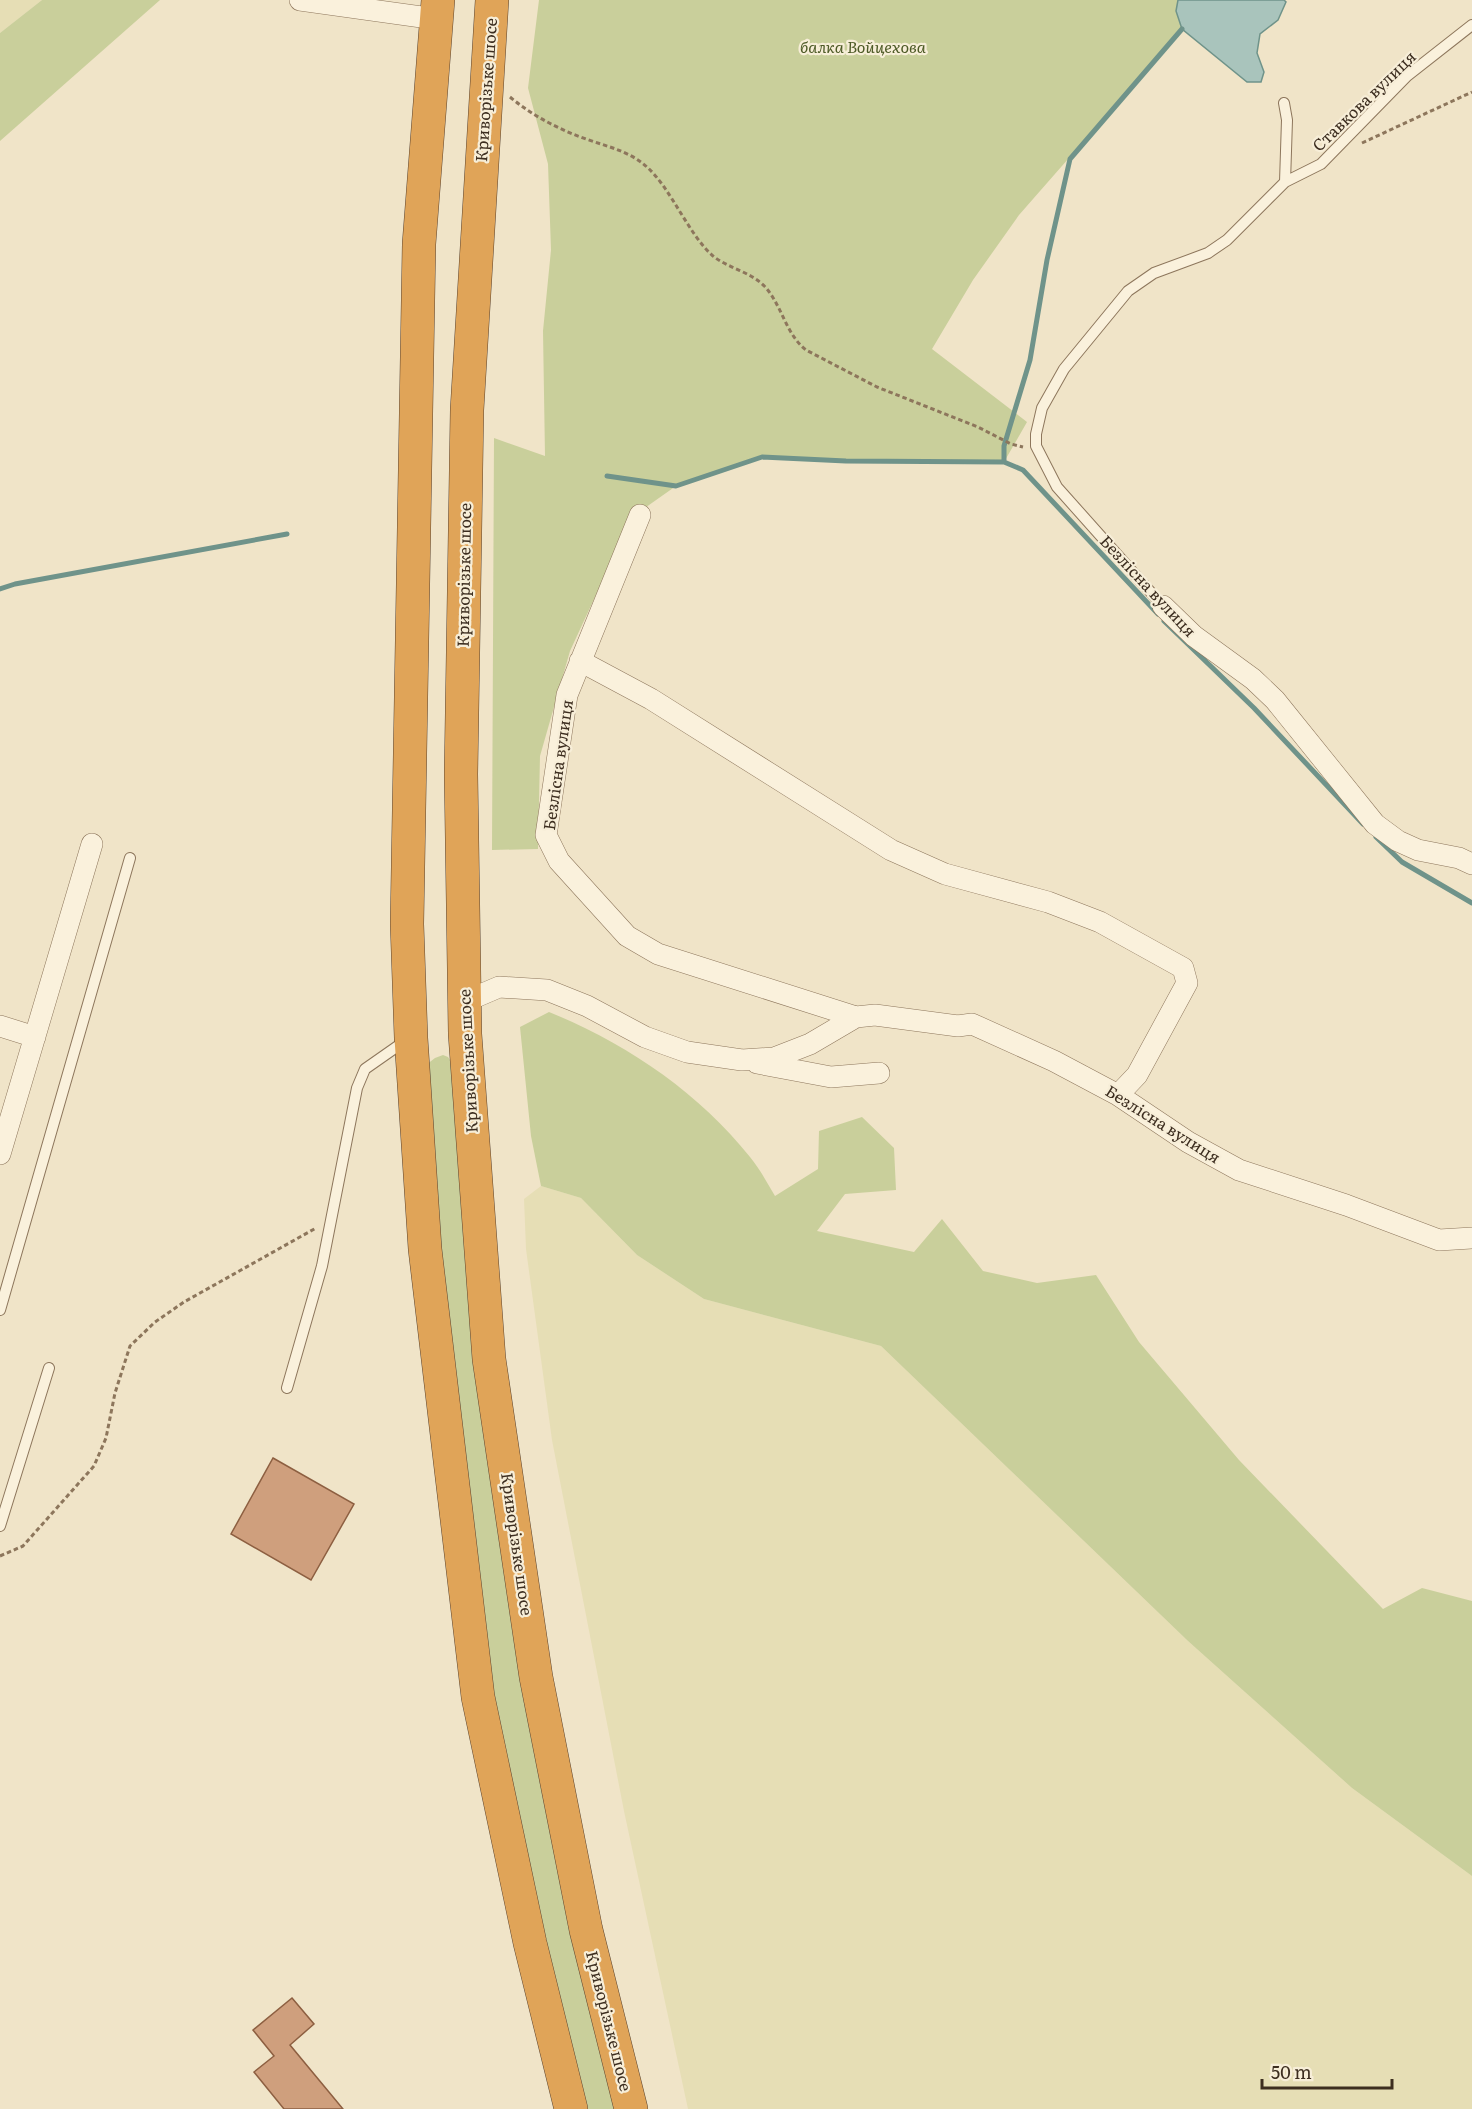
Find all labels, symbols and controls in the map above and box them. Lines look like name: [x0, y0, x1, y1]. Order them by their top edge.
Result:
street label: Криворізьке шосе: [468, 17, 502, 163]
park label: балка Войцехова: [800, 34, 927, 58]
street label: Ставкова вулиця: [1306, 44, 1421, 156]
street label: Криворізьке шосе: [450, 503, 476, 647]
street label: Безлісна вулиця: [1095, 529, 1202, 642]
street label: Безлісна вулиця: [536, 698, 578, 832]
street label: Криворізьке шосе: [451, 988, 483, 1134]
street label: Безлісна вулиця: [1101, 1078, 1226, 1168]
street label: Криворізьке шосе: [496, 1471, 540, 1617]
street label: Криворізьке шосе: [581, 1948, 639, 2094]
scale bar: [1262, 2052, 1392, 2090]
text: 50 m: [1271, 2058, 1312, 2085]

